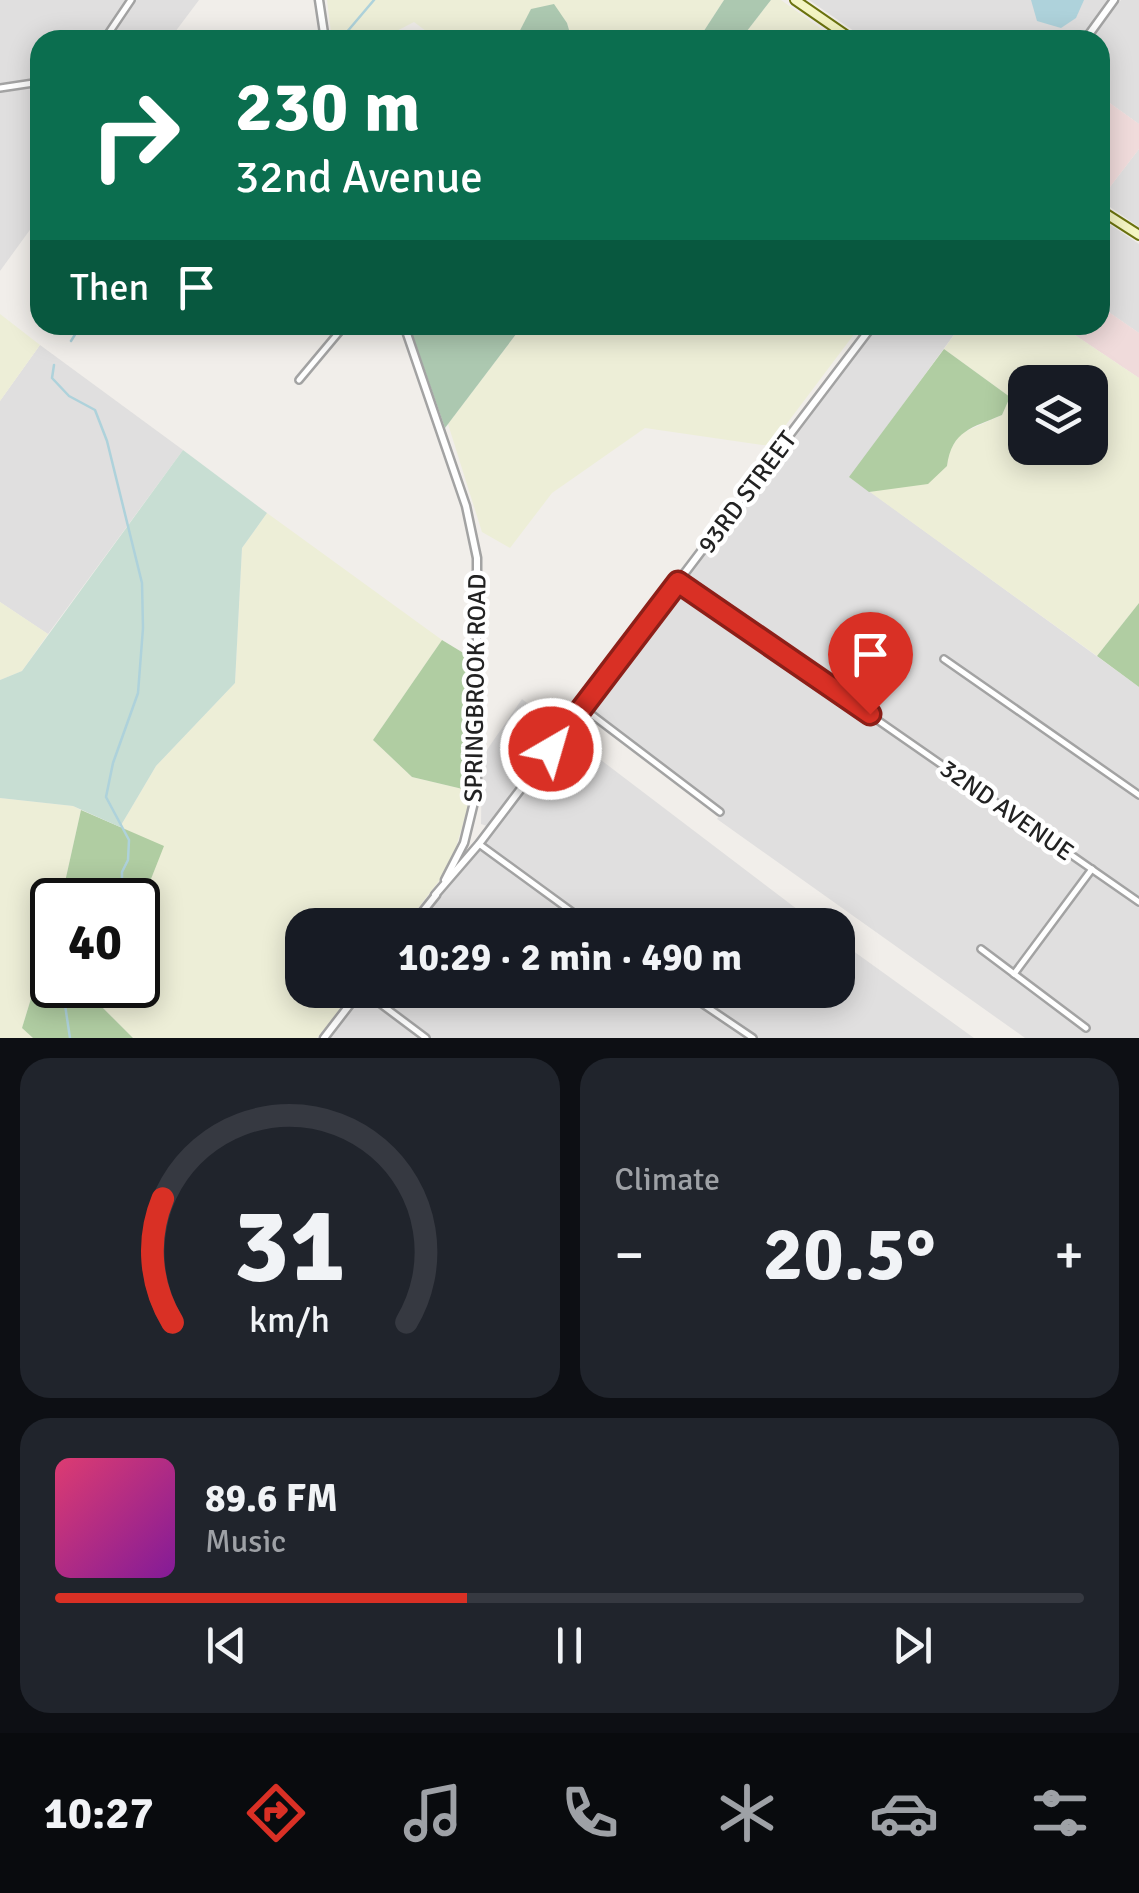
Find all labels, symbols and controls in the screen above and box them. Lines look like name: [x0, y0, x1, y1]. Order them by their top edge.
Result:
text: 230 m: [235, 64, 420, 150]
icon: right: [70, 70, 200, 200]
text: 32nd Avenue: [235, 150, 483, 205]
icon: arrive: [169, 260, 224, 315]
text: Then: [70, 264, 149, 311]
map controls: [1008, 365, 1108, 465]
button: layers: [1008, 365, 1108, 465]
street label: 93RD STREET: [691, 424, 803, 559]
street label: SPRINGBROOK ROAD: [458, 573, 492, 803]
pin: [828, 612, 913, 715]
icon: arrive: [843, 627, 898, 682]
position arrow: [499, 697, 603, 801]
street label: 32ND AVENUE: [934, 753, 1080, 867]
speed limit sign: 40: [30, 878, 160, 1008]
text: 10:29 · 2 min · 490 m: [398, 934, 742, 981]
text: Climate: [615, 1160, 720, 1199]
text: 31: [234, 1182, 346, 1310]
text: 20.5°: [763, 1208, 936, 1301]
text: −: [615, 1221, 644, 1289]
text: +: [1054, 1221, 1084, 1289]
text: km/h: [249, 1298, 330, 1342]
text: 89.6 FM: [205, 1475, 338, 1522]
text: Music: [205, 1522, 286, 1561]
icon: previous: [199, 1618, 254, 1673]
icon: pause: [542, 1618, 597, 1673]
icon: next: [885, 1618, 940, 1673]
icon: directions: [241, 1778, 311, 1848]
icon: music: [398, 1778, 468, 1848]
icon: phone: [555, 1778, 625, 1848]
icon: climate: [712, 1778, 782, 1848]
icon: car: [869, 1778, 939, 1848]
icon: filters: [1025, 1778, 1095, 1848]
text: 10:27: [43, 1786, 154, 1841]

